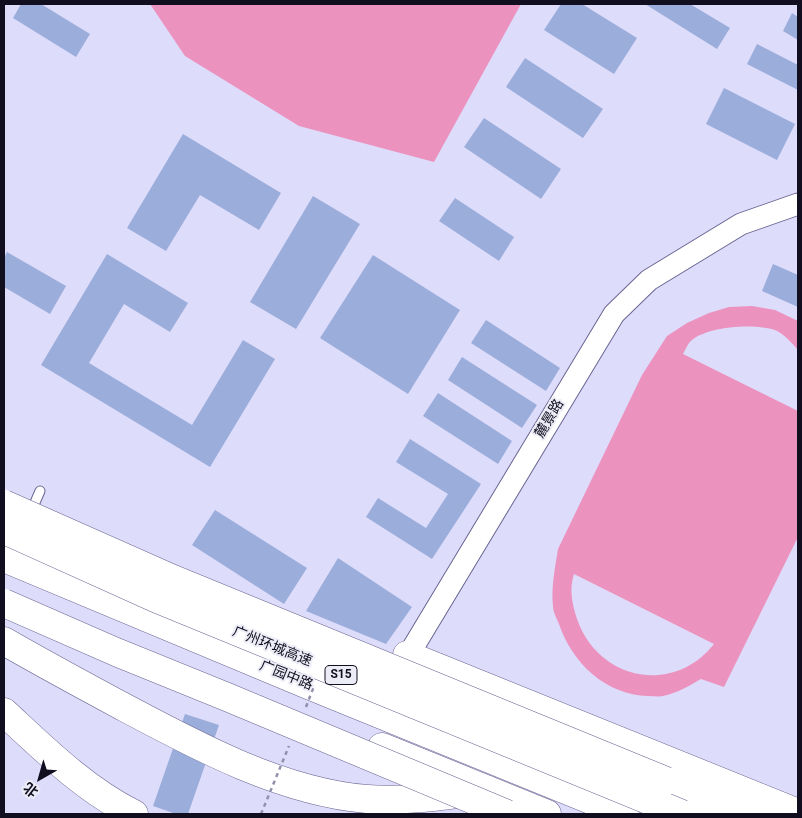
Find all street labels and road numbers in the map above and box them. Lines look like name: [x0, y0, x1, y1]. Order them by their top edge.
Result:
street label: 麓景路: [532, 397, 568, 441]
street label: 广州环城高速: [230, 623, 314, 671]
street label: 广园中路: [257, 658, 315, 694]
road number: S15: [325, 666, 357, 684]

